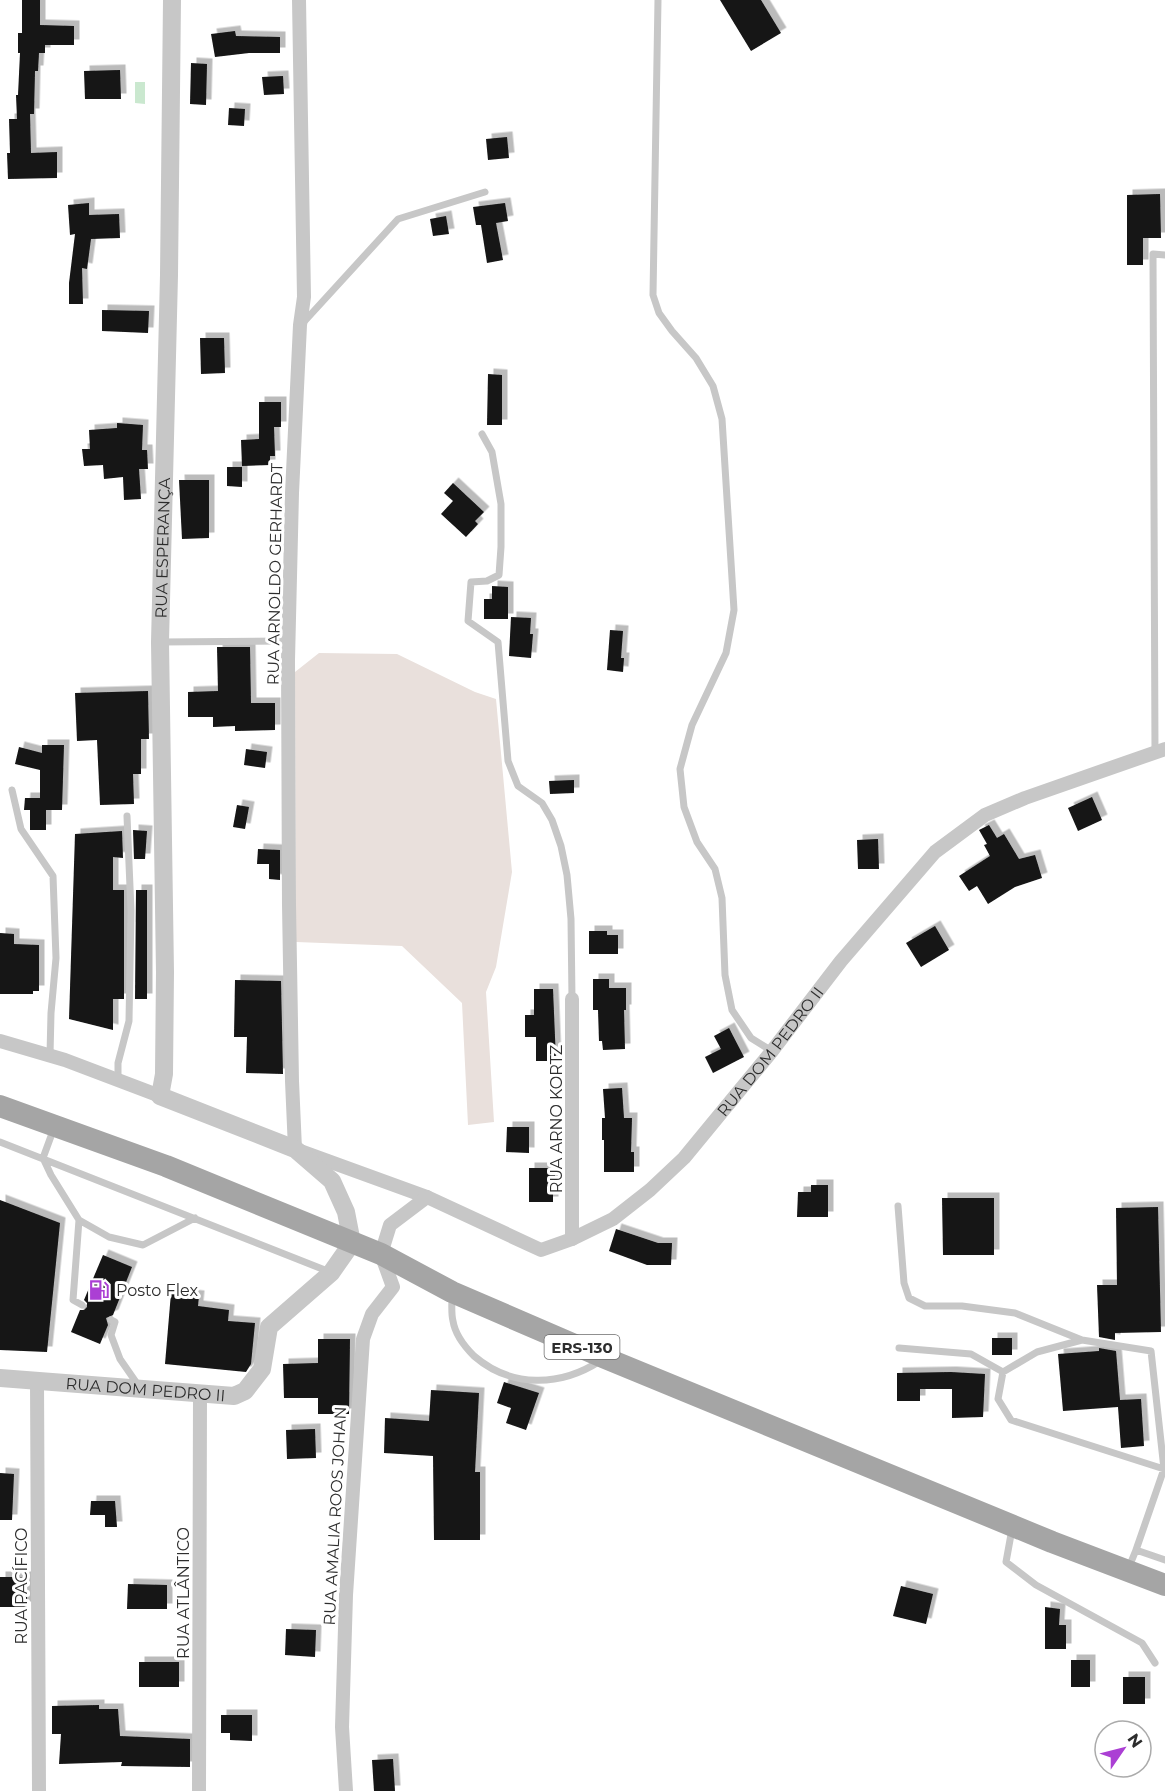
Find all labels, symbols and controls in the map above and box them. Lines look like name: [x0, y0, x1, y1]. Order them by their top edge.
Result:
street label: RUA ARNOLDO GERHARDT: [264, 462, 286, 685]
street label: RUA ESPERANÇA: [151, 477, 174, 619]
street label: RUA DOM PEDRO II: [713, 983, 827, 1120]
street label: RUA ARNO KORTZ: [547, 1045, 566, 1193]
fuel station icon: Posto Flex: [87, 1278, 111, 1302]
place label: Posto Flex: [116, 1281, 198, 1300]
road number: ERS-130: [544, 1335, 620, 1359]
street label: RUA DOM PEDRO II: [65, 1374, 226, 1405]
street label: RUA AMALIA ROOS JOHAN: [320, 1406, 350, 1626]
street label: RUA PACÍFICO: [12, 1527, 31, 1645]
street label: RUA ATLÂNTICO: [174, 1527, 193, 1659]
north arrow: [1093, 1719, 1153, 1779]
text: N: [1123, 1730, 1146, 1751]

